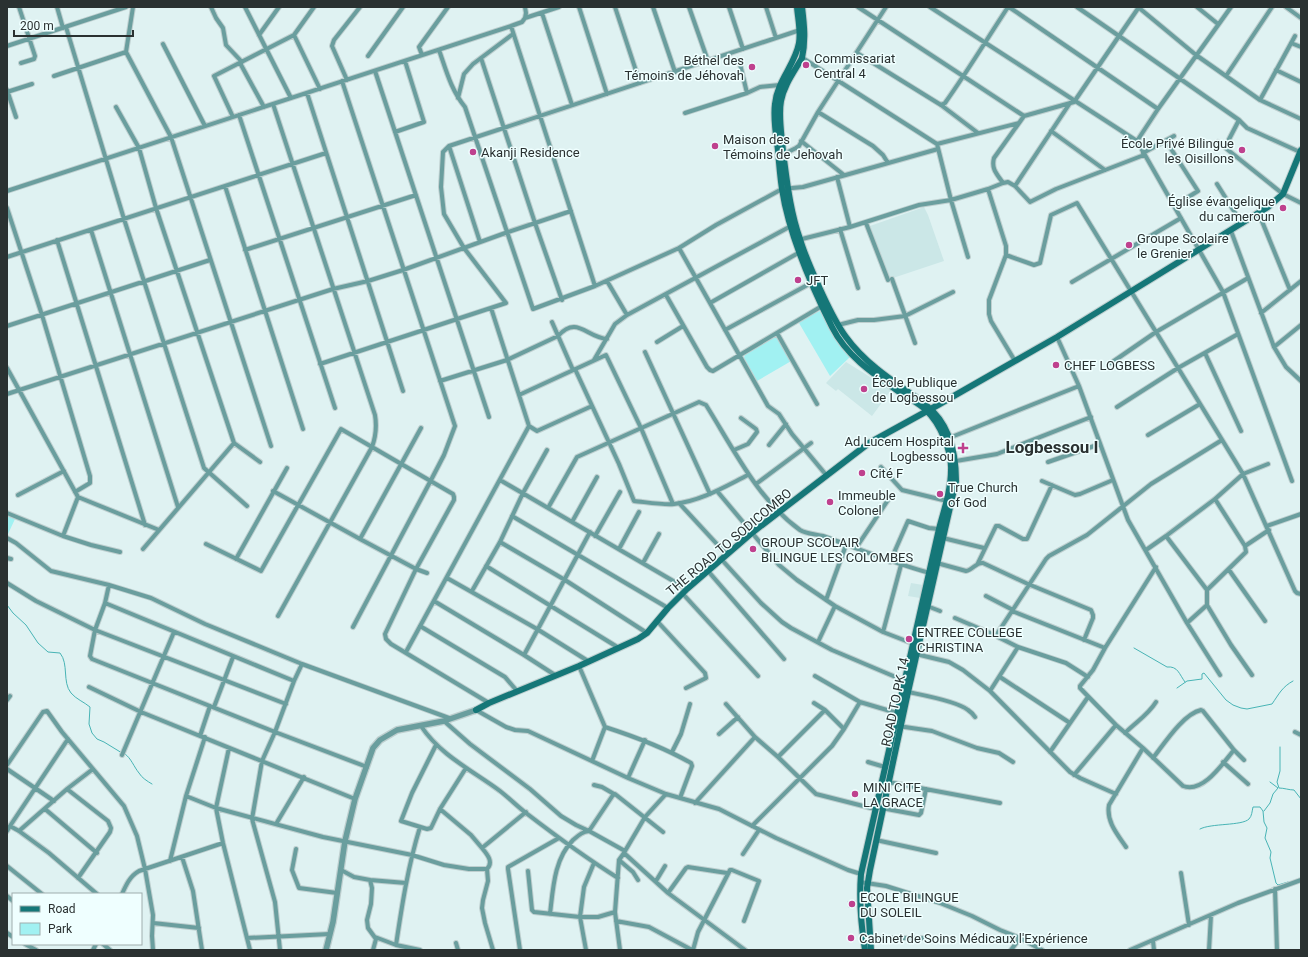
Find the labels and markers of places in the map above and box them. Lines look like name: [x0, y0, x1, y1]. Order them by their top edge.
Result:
place label: Commissariat Central 4: [814, 51, 895, 81]
place label: Béthel des Témoins de Jéhovah: [624, 53, 744, 83]
marker: Commissariat Central 4: [801, 60, 811, 70]
marker: Béthel des Témoins de Jéhovah: [747, 62, 757, 72]
place label: Maison des Témoins de Jehovah: [723, 132, 843, 162]
place label: École Privé Bilingue les Oisillons: [1121, 136, 1234, 166]
marker: Maison des Témoins de Jehovah: [710, 141, 720, 151]
place label: Akanji Residence: [481, 145, 580, 160]
marker: École Privé Bilingue les Oisillons: [1237, 145, 1247, 155]
marker: Akanji Residence: [468, 147, 478, 157]
place label: Église évangelique du cameroun: [1168, 194, 1275, 224]
marker: Église évangelique du cameroun: [1278, 203, 1288, 213]
place label: Groupe Scolaire le Grenier: [1137, 231, 1229, 261]
marker: Groupe Scolaire le Grenier: [1124, 240, 1134, 250]
place label: JFT: [806, 273, 828, 288]
marker: JFT: [793, 275, 803, 285]
place label: CHEF LOGBESS: [1064, 358, 1155, 373]
marker: CHEF LOGBESS: [1051, 360, 1061, 370]
place label: École Publique de Logbessou: [872, 375, 957, 405]
marker: École Publique de Logbessou: [859, 384, 869, 394]
place label: Ad Lucem Hospital Logbessou: [844, 434, 954, 464]
marker: Ad Lucem Hospital Logbessou: [957, 442, 969, 454]
place label: Cité F: [870, 466, 903, 481]
marker: Cité F: [857, 468, 867, 478]
place label: True Church of God: [948, 480, 1018, 510]
place label: Immeuble Colonel: [838, 488, 896, 518]
marker: True Church of God: [935, 489, 945, 499]
marker: Immeuble Colonel: [825, 497, 835, 507]
place label: GROUP SCOLAIR BILINGUE LES COLOMBES: [761, 535, 913, 565]
marker: GROUP SCOLAIR BILINGUE LES COLOMBES: [748, 544, 758, 554]
place label: ENTREE COLLEGE CHRISTINA: [917, 625, 1022, 655]
marker: ENTREE COLLEGE CHRISTINA: [904, 634, 914, 644]
place label: MINI CITE LA GRACE: [863, 780, 923, 810]
marker: MINI CITE LA GRACE: [850, 789, 860, 799]
place label: ECOLE BILINGUE DU SOLEIL: [860, 890, 959, 920]
marker: ECOLE BILINGUE DU SOLEIL: [847, 899, 857, 909]
place label: Cabinet de Soins Médicaux l'Expérience: [859, 931, 1088, 946]
marker: Cabinet de Soins Médicaux l'Expérience: [846, 933, 856, 943]

